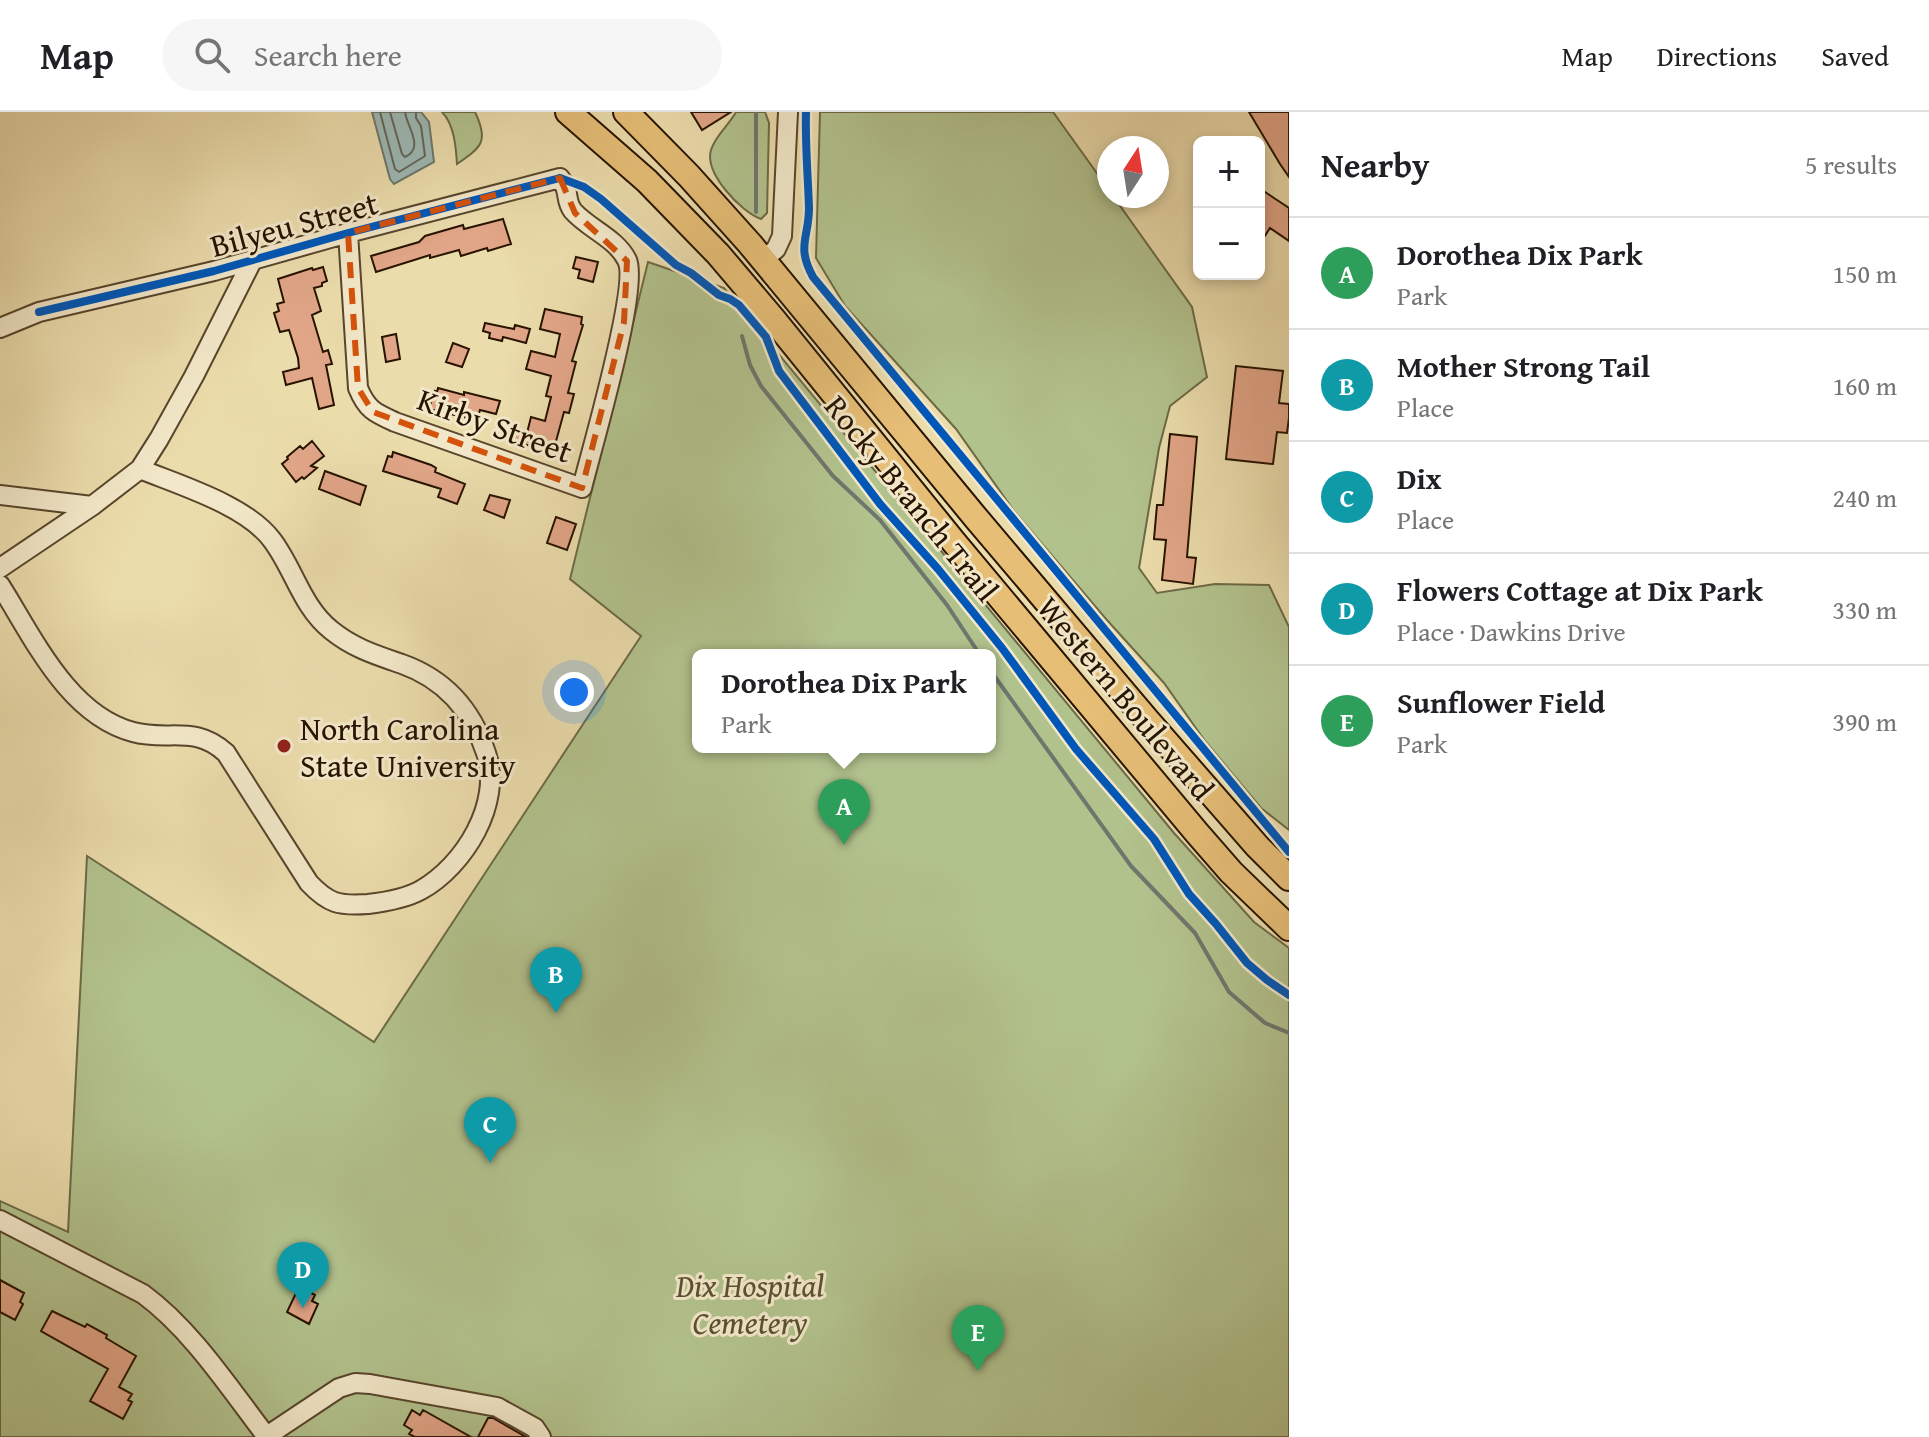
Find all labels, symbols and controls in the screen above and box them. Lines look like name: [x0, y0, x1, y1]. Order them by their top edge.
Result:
search box: [162, 19, 722, 91]
text: Map: [40, 27, 114, 83]
icon: search: [190, 33, 234, 77]
text: Search here: [254, 33, 402, 77]
text: Map: [1561, 35, 1613, 76]
text: Directions: [1657, 35, 1777, 76]
text: Saved: [1821, 35, 1889, 76]
north arrow: [1097, 136, 1169, 208]
map controls: [1193, 136, 1265, 280]
button: +: [1193, 136, 1265, 208]
text: Nearby: [1321, 140, 1430, 189]
text: 5 results: [1805, 145, 1897, 184]
street label: Bilyeu Street: [205, 179, 383, 269]
button: −: [1193, 208, 1265, 280]
text: Dorothea Dix Park: [1397, 232, 1643, 276]
text: A: [1339, 254, 1355, 293]
text: 150 m: [1832, 254, 1897, 293]
text: Park: [1397, 276, 1447, 315]
text: Mother Strong Tail: [1397, 344, 1650, 388]
text: B: [1339, 366, 1355, 405]
text: 160 m: [1832, 366, 1897, 405]
street label: Kirby Street: [411, 375, 579, 475]
street label: Rocky Branch Trail: [814, 384, 1010, 612]
text: Place: [1397, 388, 1454, 427]
text: Dix: [1397, 456, 1442, 500]
text: C: [1340, 478, 1354, 517]
text: 240 m: [1832, 478, 1897, 517]
text: Place: [1397, 500, 1454, 539]
text: Flowers Cottage at Dix Park: [1397, 568, 1763, 612]
street label: Western Boulevard: [1026, 585, 1226, 811]
text: D: [1339, 590, 1355, 629]
text: 330 m: [1832, 590, 1897, 629]
text: Place · Dawkins Drive: [1397, 612, 1626, 651]
popup: [692, 649, 996, 753]
text: Dorothea Dix Park: [721, 660, 967, 704]
your location: [554, 672, 594, 712]
text: Sunflower Field: [1397, 680, 1605, 724]
text: E: [1340, 702, 1354, 741]
text: 390 m: [1832, 702, 1897, 741]
text: Park: [721, 704, 771, 743]
place label: North Carolina State University: [300, 705, 516, 789]
text: Park: [1397, 724, 1447, 763]
marker: North Carolina State University: [275, 737, 293, 755]
pin: A: [818, 779, 870, 845]
pin: B: [530, 947, 582, 1013]
pin: C: [464, 1097, 516, 1163]
pin: D: [277, 1242, 329, 1308]
park label: Dix Hospital Cemetery: [675, 1262, 824, 1346]
pin: E: [952, 1305, 1004, 1371]

